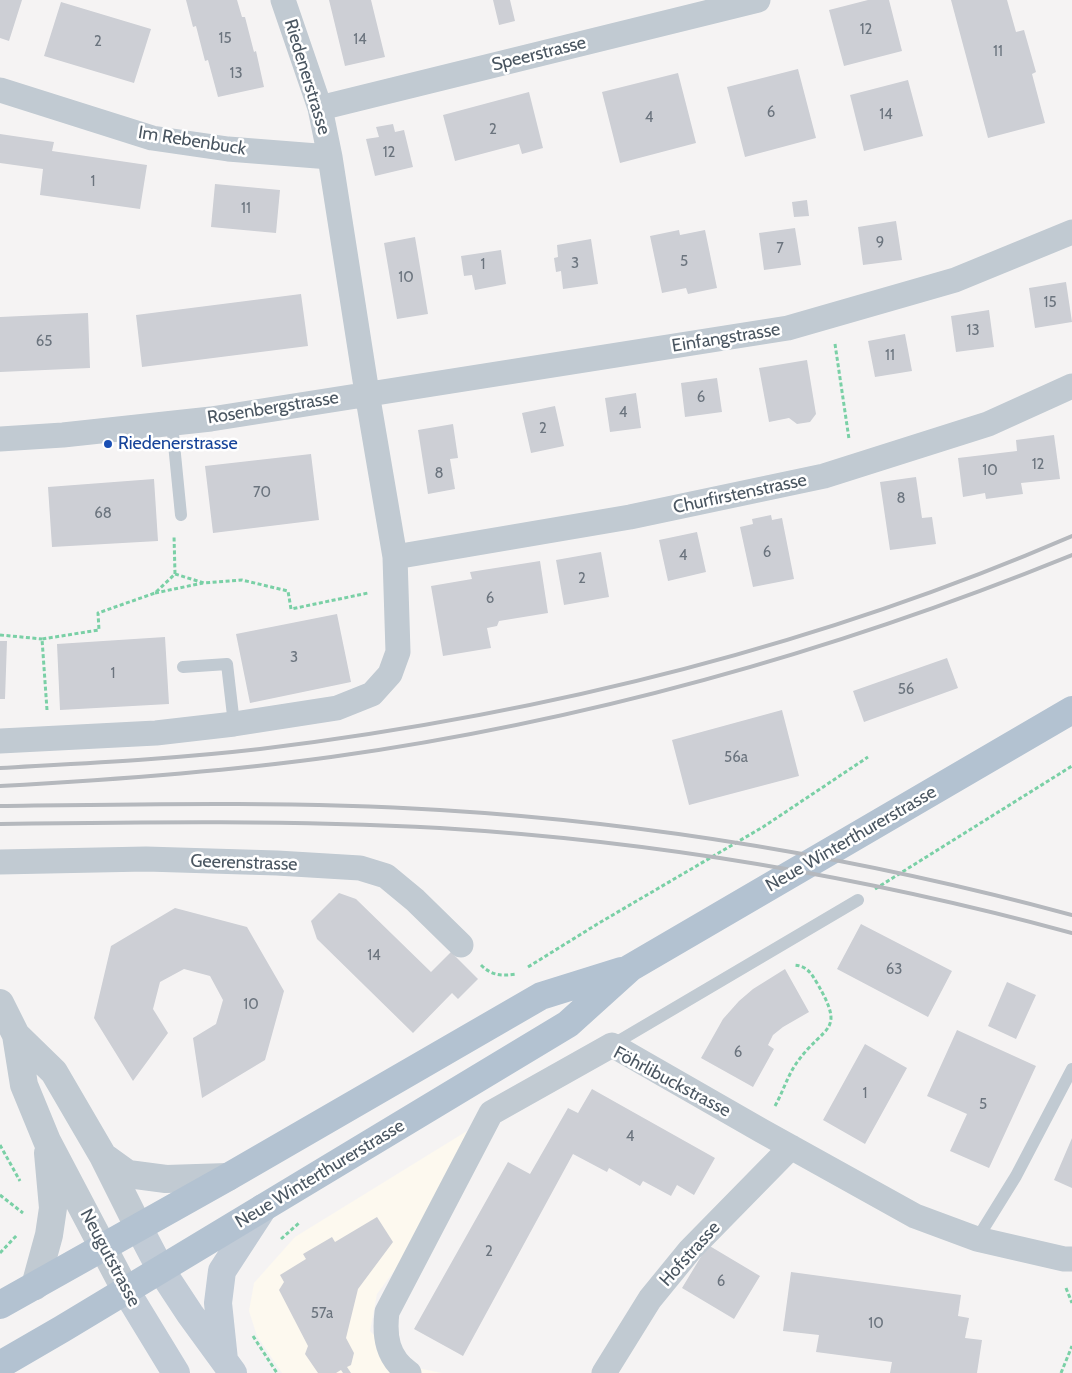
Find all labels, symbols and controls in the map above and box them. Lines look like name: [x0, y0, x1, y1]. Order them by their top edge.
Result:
street label: Riedenerstrasse: [279, 17, 335, 137]
house number: 12: [860, 21, 872, 39]
house number: 15: [218, 30, 232, 48]
house number: 14: [353, 31, 367, 49]
street label: Speerstrasse: [490, 32, 588, 76]
house number: 2: [94, 33, 102, 51]
house number: 11: [993, 43, 1003, 61]
house number: 13: [229, 65, 243, 83]
house number: 6: [767, 104, 775, 122]
house number: 14: [879, 106, 893, 124]
house number: 4: [645, 109, 653, 127]
house number: 2: [489, 121, 497, 139]
street label: Im Rebenbuck: [137, 122, 247, 160]
house number: 12: [383, 144, 395, 162]
house number: 1: [91, 173, 95, 191]
house number: 11: [241, 200, 251, 218]
house number: 9: [876, 234, 884, 252]
house number: 7: [776, 240, 784, 258]
house number: 5: [680, 253, 688, 271]
house number: 3: [571, 255, 579, 273]
house number: 1: [481, 256, 485, 274]
house number: 10: [398, 269, 414, 287]
house number: 15: [1043, 294, 1057, 312]
street label: Einfangstrasse: [670, 319, 782, 357]
house number: 13: [966, 322, 980, 340]
house number: 65: [36, 333, 52, 351]
house number: 11: [885, 347, 895, 365]
street label: Rosenbergstrasse: [206, 387, 340, 429]
house number: 6: [697, 389, 705, 407]
house number: 4: [619, 404, 627, 422]
house number: 2: [539, 420, 547, 438]
place label: Riedenerstrasse: [118, 433, 238, 455]
marker: Riedenerstrasse: [102, 438, 114, 450]
house number: 12: [1032, 456, 1044, 474]
house number: 10: [982, 462, 998, 480]
house number: 8: [434, 465, 444, 483]
street label: Churfirstenstrasse: [671, 469, 809, 519]
house number: 70: [253, 484, 271, 502]
house number: 8: [896, 490, 906, 508]
house number: 68: [94, 505, 112, 523]
house number: 6: [763, 544, 771, 562]
house number: 4: [679, 547, 687, 565]
house number: 2: [578, 570, 586, 588]
house number: 6: [486, 590, 494, 608]
house number: 3: [290, 649, 298, 667]
house number: 1: [111, 665, 115, 683]
house number: 56: [898, 681, 914, 699]
house number: 56a: [724, 749, 748, 767]
street label: Neue Winterthurerstrasse: [762, 781, 940, 897]
street label: Geerenstrasse: [190, 850, 298, 876]
house number: 14: [367, 947, 381, 965]
house number: 63: [886, 961, 902, 979]
house number: 10: [243, 996, 259, 1014]
street label: Föhrlibuckstrasse: [610, 1042, 734, 1122]
house number: 6: [734, 1044, 742, 1062]
house number: 1: [863, 1085, 867, 1103]
house number: 5: [979, 1096, 987, 1114]
street label: Neue Winterthurerstrasse: [232, 1115, 408, 1233]
house number: 4: [626, 1128, 634, 1146]
street label: Neugutstrasse: [75, 1206, 145, 1310]
street label: Hofstrasse: [655, 1217, 725, 1291]
house number: 2: [485, 1243, 493, 1261]
house number: 6: [717, 1273, 725, 1291]
house number: 57a: [311, 1305, 333, 1323]
house number: 10: [868, 1315, 884, 1333]

